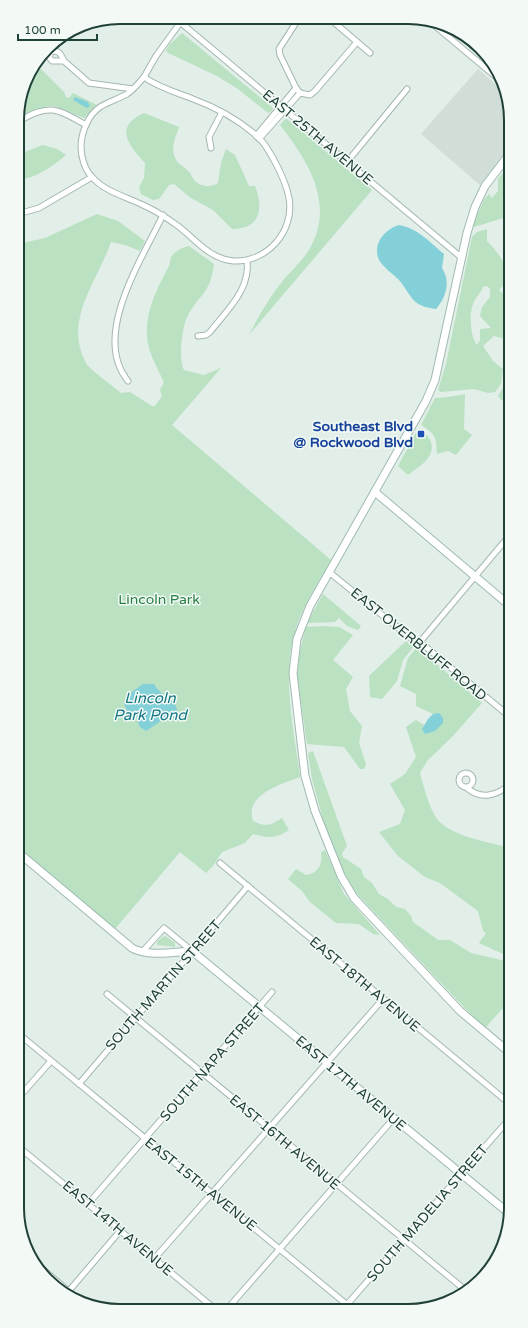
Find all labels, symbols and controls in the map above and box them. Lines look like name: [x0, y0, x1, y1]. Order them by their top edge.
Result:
scale bar: [18, 16, 97, 42]
text: 100 m: [24, 23, 61, 37]
street label: EAST 25TH AVENUE: [259, 86, 377, 189]
place label: Southeast Blvd @ Rockwood Blvd: [293, 418, 413, 451]
marker: Southeast Blvd @ Rockwood Blvd: [416, 429, 426, 439]
street label: EAST OVERBLUFF ROAD: [347, 584, 490, 705]
park label: Lincoln Park: [118, 591, 200, 608]
water label: Lincoln Park Pond: [113, 689, 188, 724]
street label: SOUTH MARTIN STREET: [102, 916, 225, 1054]
street label: EAST 18TH AVENUE: [306, 933, 424, 1036]
street label: SOUTH NAPA STREET: [156, 999, 269, 1125]
street label: EAST 17TH AVENUE: [292, 1032, 410, 1135]
street label: EAST 16TH AVENUE: [226, 1091, 344, 1194]
street label: EAST 15TH AVENUE: [141, 1134, 260, 1235]
street label: SOUTH MADELIA STREET: [363, 1141, 492, 1285]
street label: EAST 14TH AVENUE: [59, 1177, 177, 1280]

